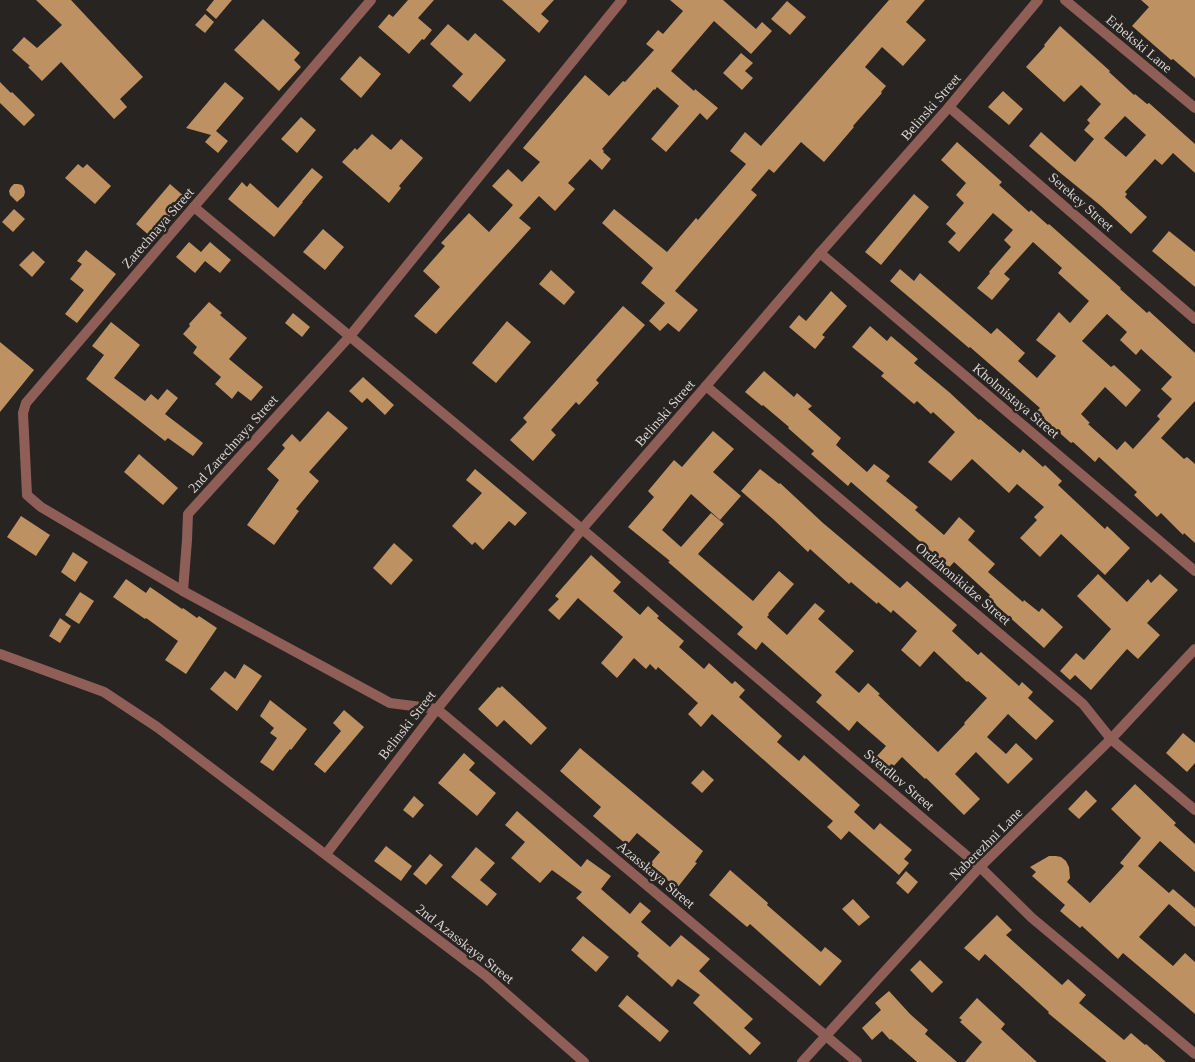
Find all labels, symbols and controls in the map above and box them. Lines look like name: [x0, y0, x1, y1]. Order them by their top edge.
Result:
street label: Erbekski Lane: [1103, 12, 1175, 76]
street label: Belinski Street: [898, 71, 964, 143]
street label: Serekey Street: [1045, 170, 1117, 234]
street label: Zarechnaya Street: [119, 185, 197, 271]
street label: Kholmistaya Street: [970, 361, 1062, 441]
street label: Belinski Street: [632, 377, 698, 449]
street label: 2nd Zarechnaya Street: [185, 392, 281, 496]
street label: Ordzhonikidze Street: [912, 540, 1014, 628]
street label: Belinski Street: [376, 688, 438, 762]
street label: Sverdlov Street: [861, 746, 937, 814]
street label: Naberezhni Lane: [947, 805, 1025, 883]
street label: Azasskaya Street: [614, 838, 698, 912]
street label: 2nd Azasskaya Street: [413, 901, 517, 987]

